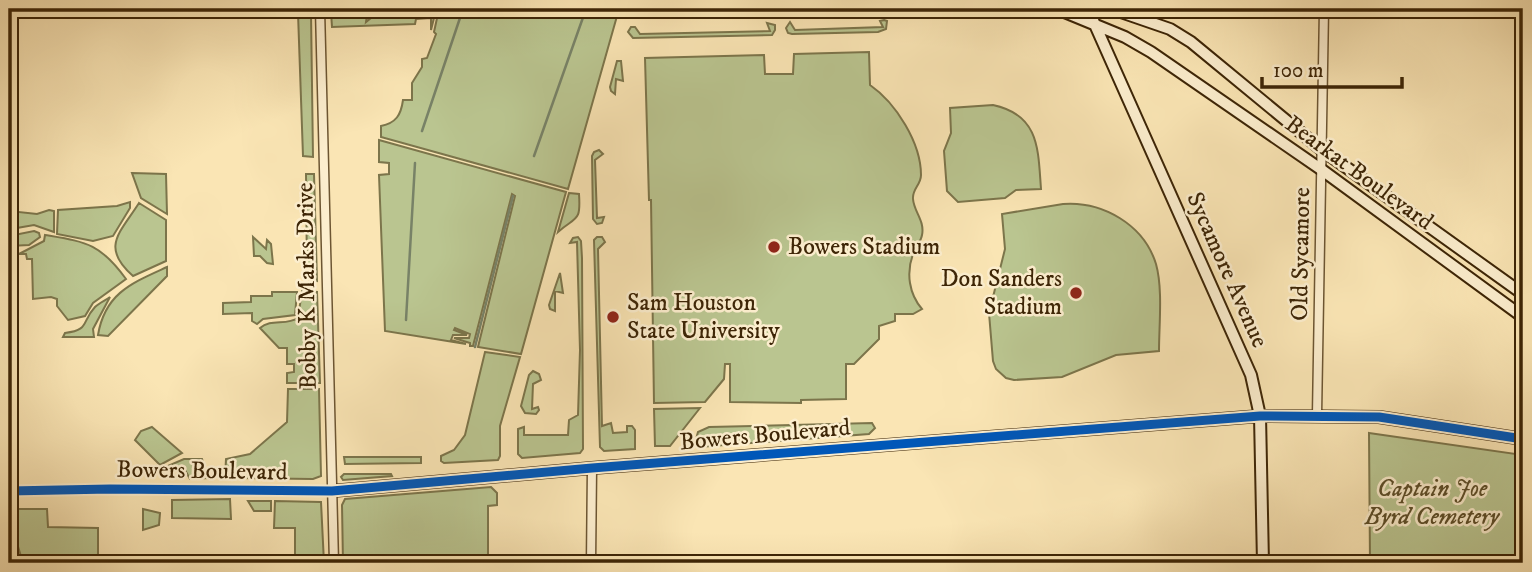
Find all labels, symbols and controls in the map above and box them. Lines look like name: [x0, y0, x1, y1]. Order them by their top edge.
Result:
scale bar: [1262, 46, 1402, 90]
text: 100 m: [1273, 58, 1324, 84]
street label: Bearkat Boulevard: [1279, 109, 1439, 237]
street label: Bobby K Marks Drive: [290, 182, 324, 390]
street label: Old Sycamore: [1285, 187, 1317, 321]
street label: Sycamore Avenue: [1179, 188, 1275, 352]
place label: Bowers Stadium: [788, 232, 940, 262]
marker: Bowers Stadium: [766, 239, 782, 255]
place label: Don Sanders Stadium: [941, 264, 1062, 322]
marker: Don Sanders Stadium: [1068, 285, 1084, 301]
place label: Sam Houston State University: [627, 288, 780, 346]
marker: Sam Houston State University: [605, 309, 621, 325]
street label: Bowers Boulevard: [678, 413, 852, 457]
street label: Bowers Boulevard: [116, 455, 288, 487]
park label: Captain Joe Byrd Cemetery: [1364, 474, 1500, 532]

